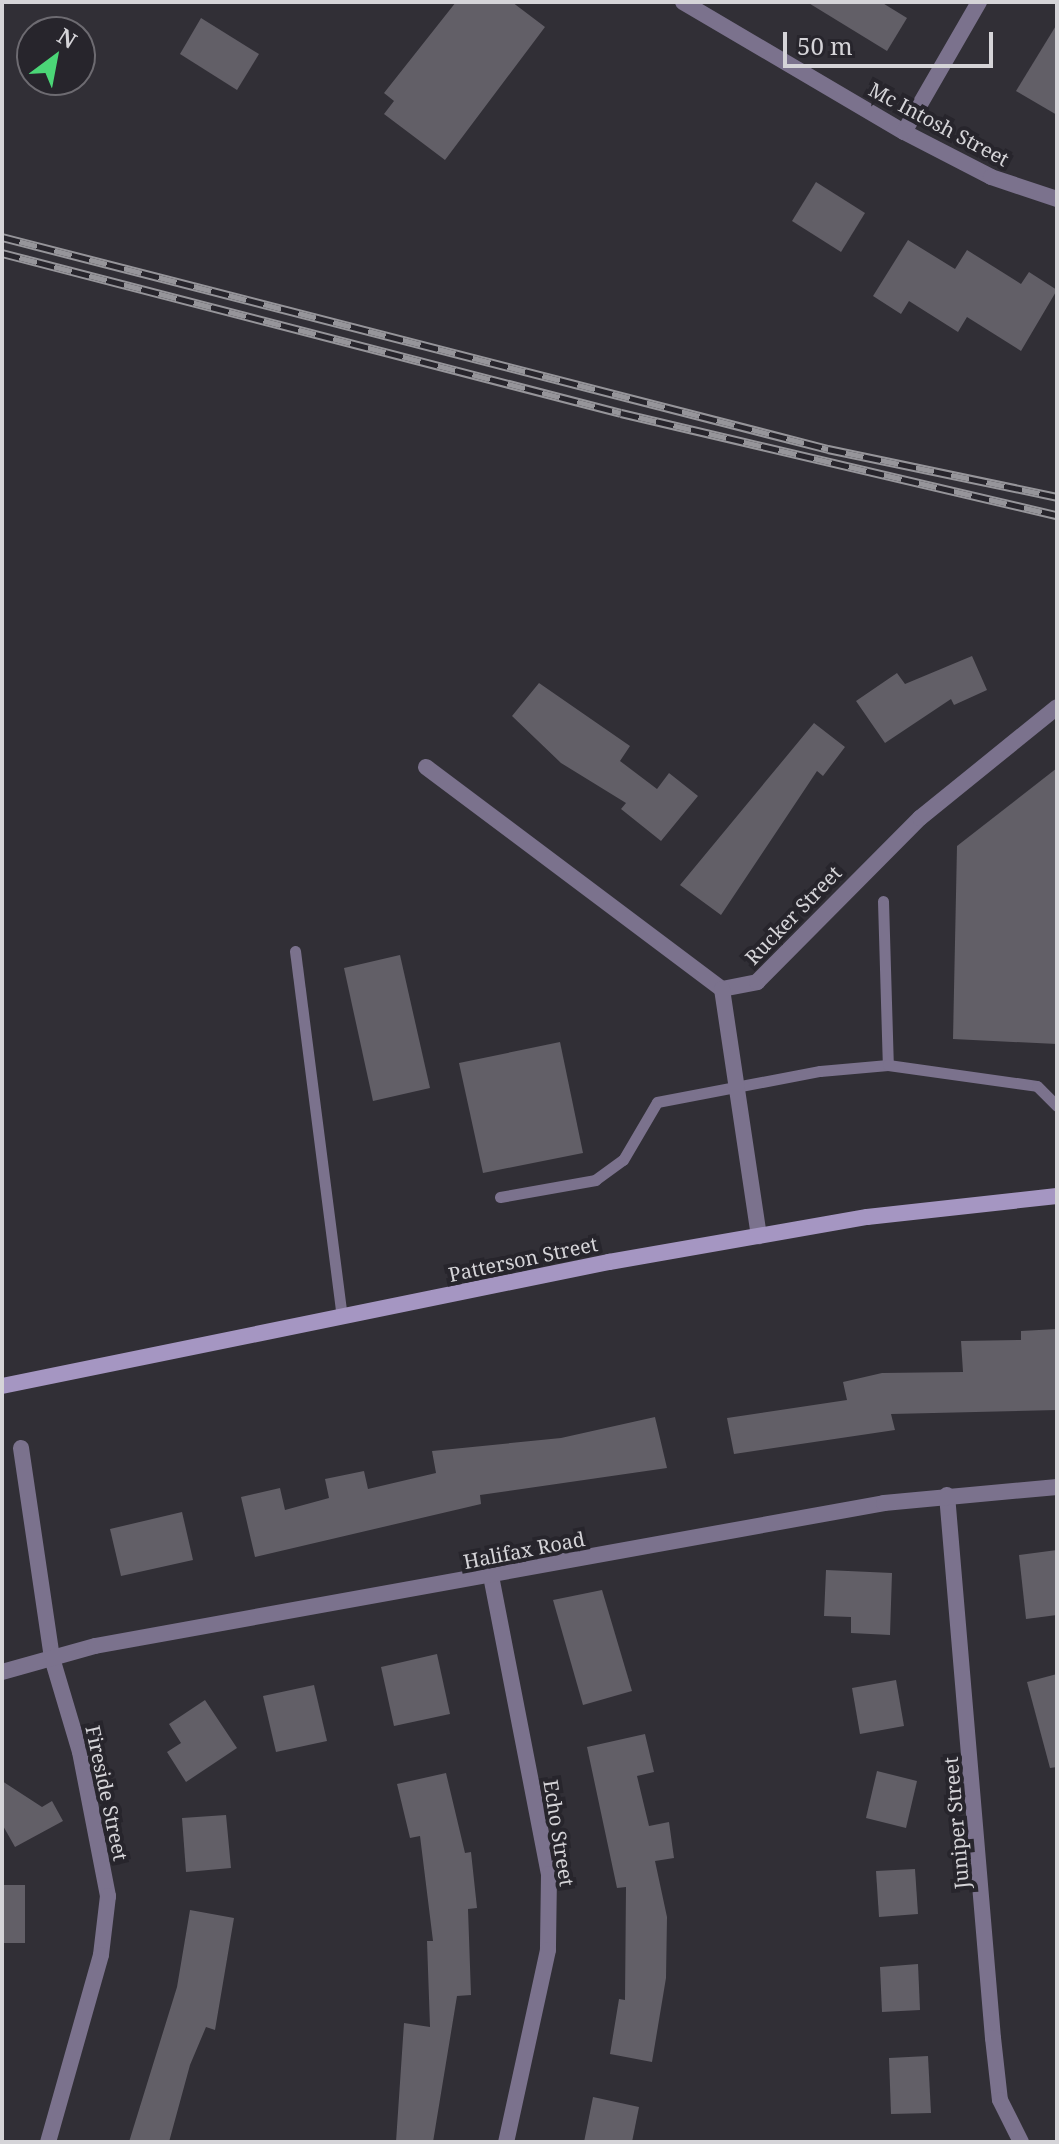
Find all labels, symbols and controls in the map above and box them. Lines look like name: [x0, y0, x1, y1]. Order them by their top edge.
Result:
north arrow: [16, 16, 96, 96]
scale bar: [787, 16, 997, 66]
text: N: [52, 20, 83, 55]
text: 50 m: [797, 29, 853, 62]
street label: Mc Intosh Street: [865, 77, 1013, 171]
street label: Rucker Street: [740, 861, 846, 969]
street label: Patterson Street: [446, 1231, 600, 1287]
street label: Halifax Road: [461, 1526, 587, 1574]
street label: Fireside Street: [81, 1723, 133, 1863]
street label: Juniper Street: [938, 1756, 974, 1890]
street label: Echo Street: [539, 1778, 579, 1888]

